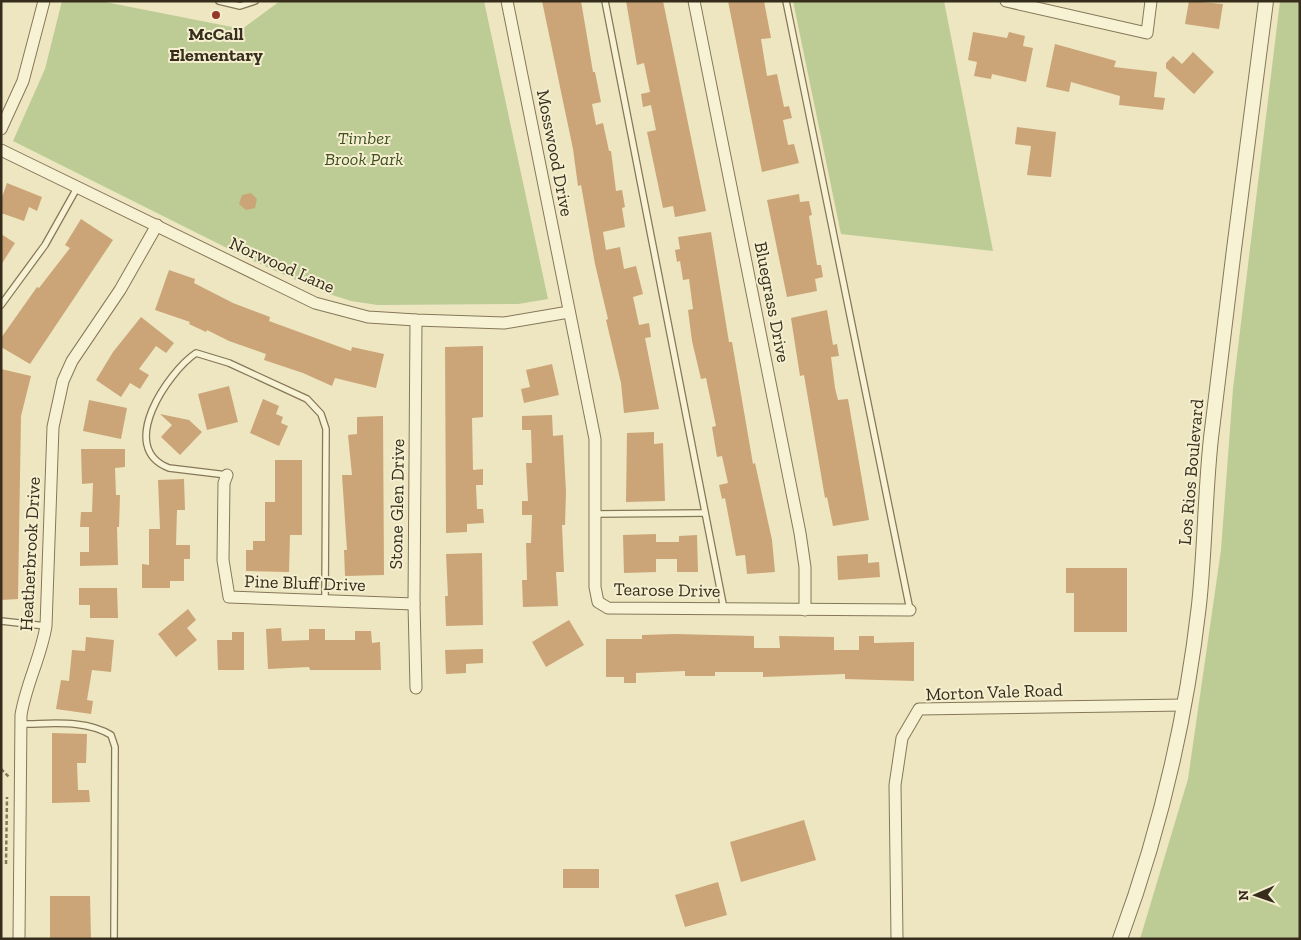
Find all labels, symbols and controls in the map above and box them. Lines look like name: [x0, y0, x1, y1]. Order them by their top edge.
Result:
marker: McCall Elementary: [210, 9, 222, 21]
place label: McCall Elementary: [169, 23, 263, 66]
street label: Mosswood Drive: [532, 88, 578, 218]
park label: Timber Brook Park: [325, 127, 403, 170]
street label: Norwood Lane: [226, 232, 338, 298]
street label: Bluegrass Drive: [750, 240, 794, 364]
street label: Los Rios Boulevard: [1174, 398, 1208, 546]
street label: Stone Glen Drive: [385, 438, 409, 570]
street label: Heatherbrook Drive: [15, 476, 45, 632]
street label: Pine Bluff Drive: [244, 570, 366, 596]
street label: Tearose Drive: [613, 578, 721, 602]
street label: Morton Vale Road: [925, 679, 1063, 705]
north arrow: [1231, 870, 1281, 920]
text: N: [1235, 889, 1252, 901]

